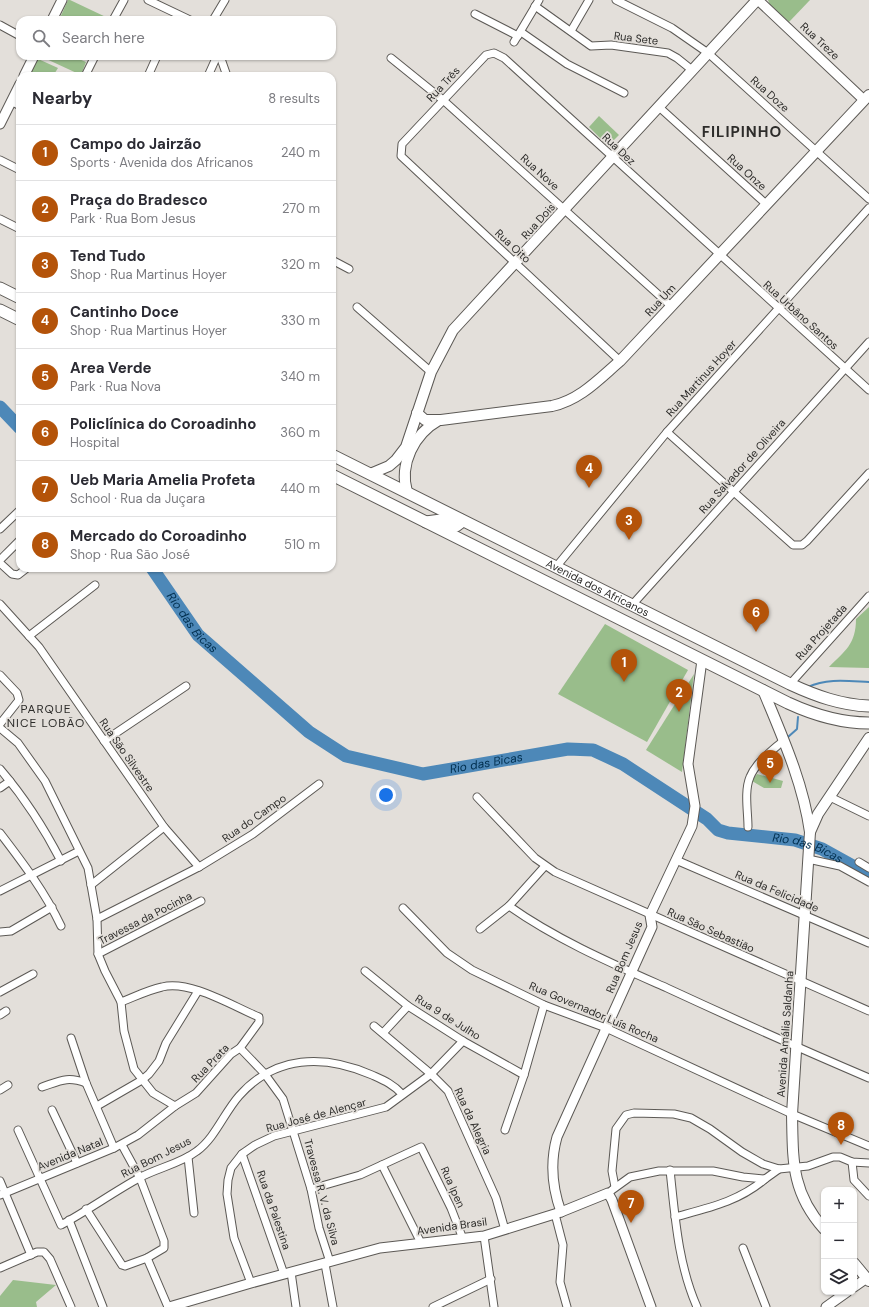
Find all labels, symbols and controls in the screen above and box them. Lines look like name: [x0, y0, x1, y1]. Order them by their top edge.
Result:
search box: [16, 16, 336, 60]
street label: Rua Treze: [797, 19, 843, 63]
icon: search: [30, 27, 52, 49]
text: Search here: [62, 28, 145, 48]
street label: Rua Sete: [613, 28, 659, 48]
street label: Rua Três: [423, 64, 463, 104]
street label: Rua Doze: [748, 73, 792, 115]
text: Nearby: [32, 87, 92, 109]
text: 8 results: [268, 90, 320, 107]
district label: FILIPINHO: [702, 122, 782, 142]
street label: Rua Dez: [599, 130, 639, 168]
text: Campo do Jairzão: [70, 134, 201, 154]
text: 1: [43, 144, 47, 161]
text: 240 m: [281, 144, 320, 161]
street label: Rua Nove: [518, 151, 562, 193]
street label: Rua Onze: [725, 151, 769, 193]
text: Sports · Avenida dos Africanos: [70, 154, 253, 171]
text: Praça do Bradesco: [70, 190, 208, 210]
text: 2: [41, 200, 49, 217]
text: 270 m: [282, 200, 320, 217]
street label: Rua Dois: [518, 200, 558, 242]
text: Park · Rua Bom Jesus: [70, 210, 196, 227]
street label: Rua Oito: [492, 226, 534, 266]
text: Tend Tudo: [70, 246, 146, 266]
text: 3: [41, 256, 49, 273]
text: 320 m: [281, 256, 320, 273]
text: Shop · Rua Martinus Hoyer: [70, 266, 227, 283]
street label: Rua Urbâno Santos: [760, 277, 842, 353]
street label: Rua Um: [642, 281, 678, 319]
text: Cantinho Doce: [70, 302, 179, 322]
text: 4: [41, 312, 49, 329]
text: 330 m: [281, 312, 320, 329]
text: Shop · Rua Martinus Hoyer: [70, 322, 227, 339]
street label: Rua Martinus Hoyer: [663, 337, 739, 419]
text: Area Verde: [70, 358, 152, 378]
text: 5: [41, 368, 49, 385]
text: 340 m: [280, 368, 320, 385]
text: Park · Rua Nova: [70, 378, 161, 395]
text: Policlínica do Coroadinho: [70, 414, 256, 434]
street label: Rua Salvador de Oliveira: [696, 416, 788, 516]
text: 6: [41, 424, 49, 441]
text: 360 m: [280, 424, 320, 441]
text: Hospital: [70, 434, 119, 451]
pin: 4: [576, 455, 602, 488]
text: Ueb Maria Amelia Profeta: [70, 470, 255, 490]
text: 7: [42, 480, 48, 497]
text: 440 m: [280, 480, 320, 497]
text: School · Rua da Juçara: [70, 490, 205, 507]
pin: 3: [616, 507, 642, 540]
text: Mercado do Coroadinho: [70, 526, 247, 546]
text: 8: [41, 536, 49, 553]
text: 510 m: [284, 536, 320, 553]
text: Shop · Rua São José: [70, 546, 190, 563]
street label: Avenida dos Africanos: [544, 556, 652, 619]
water label: Rio das Bicas: [163, 589, 221, 657]
pin: 6: [743, 599, 769, 632]
street label: Rua Projetada: [792, 601, 850, 663]
pin: 1: [611, 649, 637, 682]
pin: 2: [666, 679, 692, 712]
district label: PARQUE NICE LOBÃO: [7, 701, 85, 731]
street label: Rua São Silvestre: [96, 716, 158, 794]
water label: Rio das Bicas: [448, 749, 524, 777]
pin: 5: [757, 750, 783, 783]
your location: [376, 785, 396, 805]
street label: Rua do Campo: [219, 791, 289, 845]
water label: Rio das Bicas: [771, 830, 846, 867]
street label: Rua da Felicidade: [733, 867, 821, 915]
street label: Travessa da Pocinha: [96, 888, 194, 948]
street label: Rua São Sebastião: [665, 905, 757, 955]
street label: Rua Bom Jesus: [603, 919, 645, 995]
street label: Avenida Amália Saldanha: [774, 970, 796, 1098]
street label: Rua Governador Luís Rocha: [527, 978, 661, 1046]
street label: Rua 9 de Julho: [413, 991, 483, 1043]
street label: Rua Prata: [188, 1041, 232, 1085]
street label: Rua da Alegria: [451, 1085, 495, 1157]
street label: Rua José de Alençar: [264, 1095, 368, 1135]
pin: 8: [828, 1112, 854, 1145]
street label: Rua Bom Jesus: [119, 1133, 193, 1181]
street label: Avenida Natal: [35, 1134, 105, 1174]
street label: Travessa R. V. da Silva: [301, 1137, 343, 1247]
street label: Rua Ipen: [438, 1164, 468, 1210]
street label: Rua da Palestina: [254, 1169, 294, 1251]
map controls: [821, 1187, 857, 1295]
button: +: [821, 1187, 857, 1223]
pin: 7: [618, 1190, 644, 1223]
street label: Avenida Brasil: [416, 1214, 488, 1238]
button: −: [821, 1223, 857, 1259]
button: layers: [821, 1259, 857, 1295]

